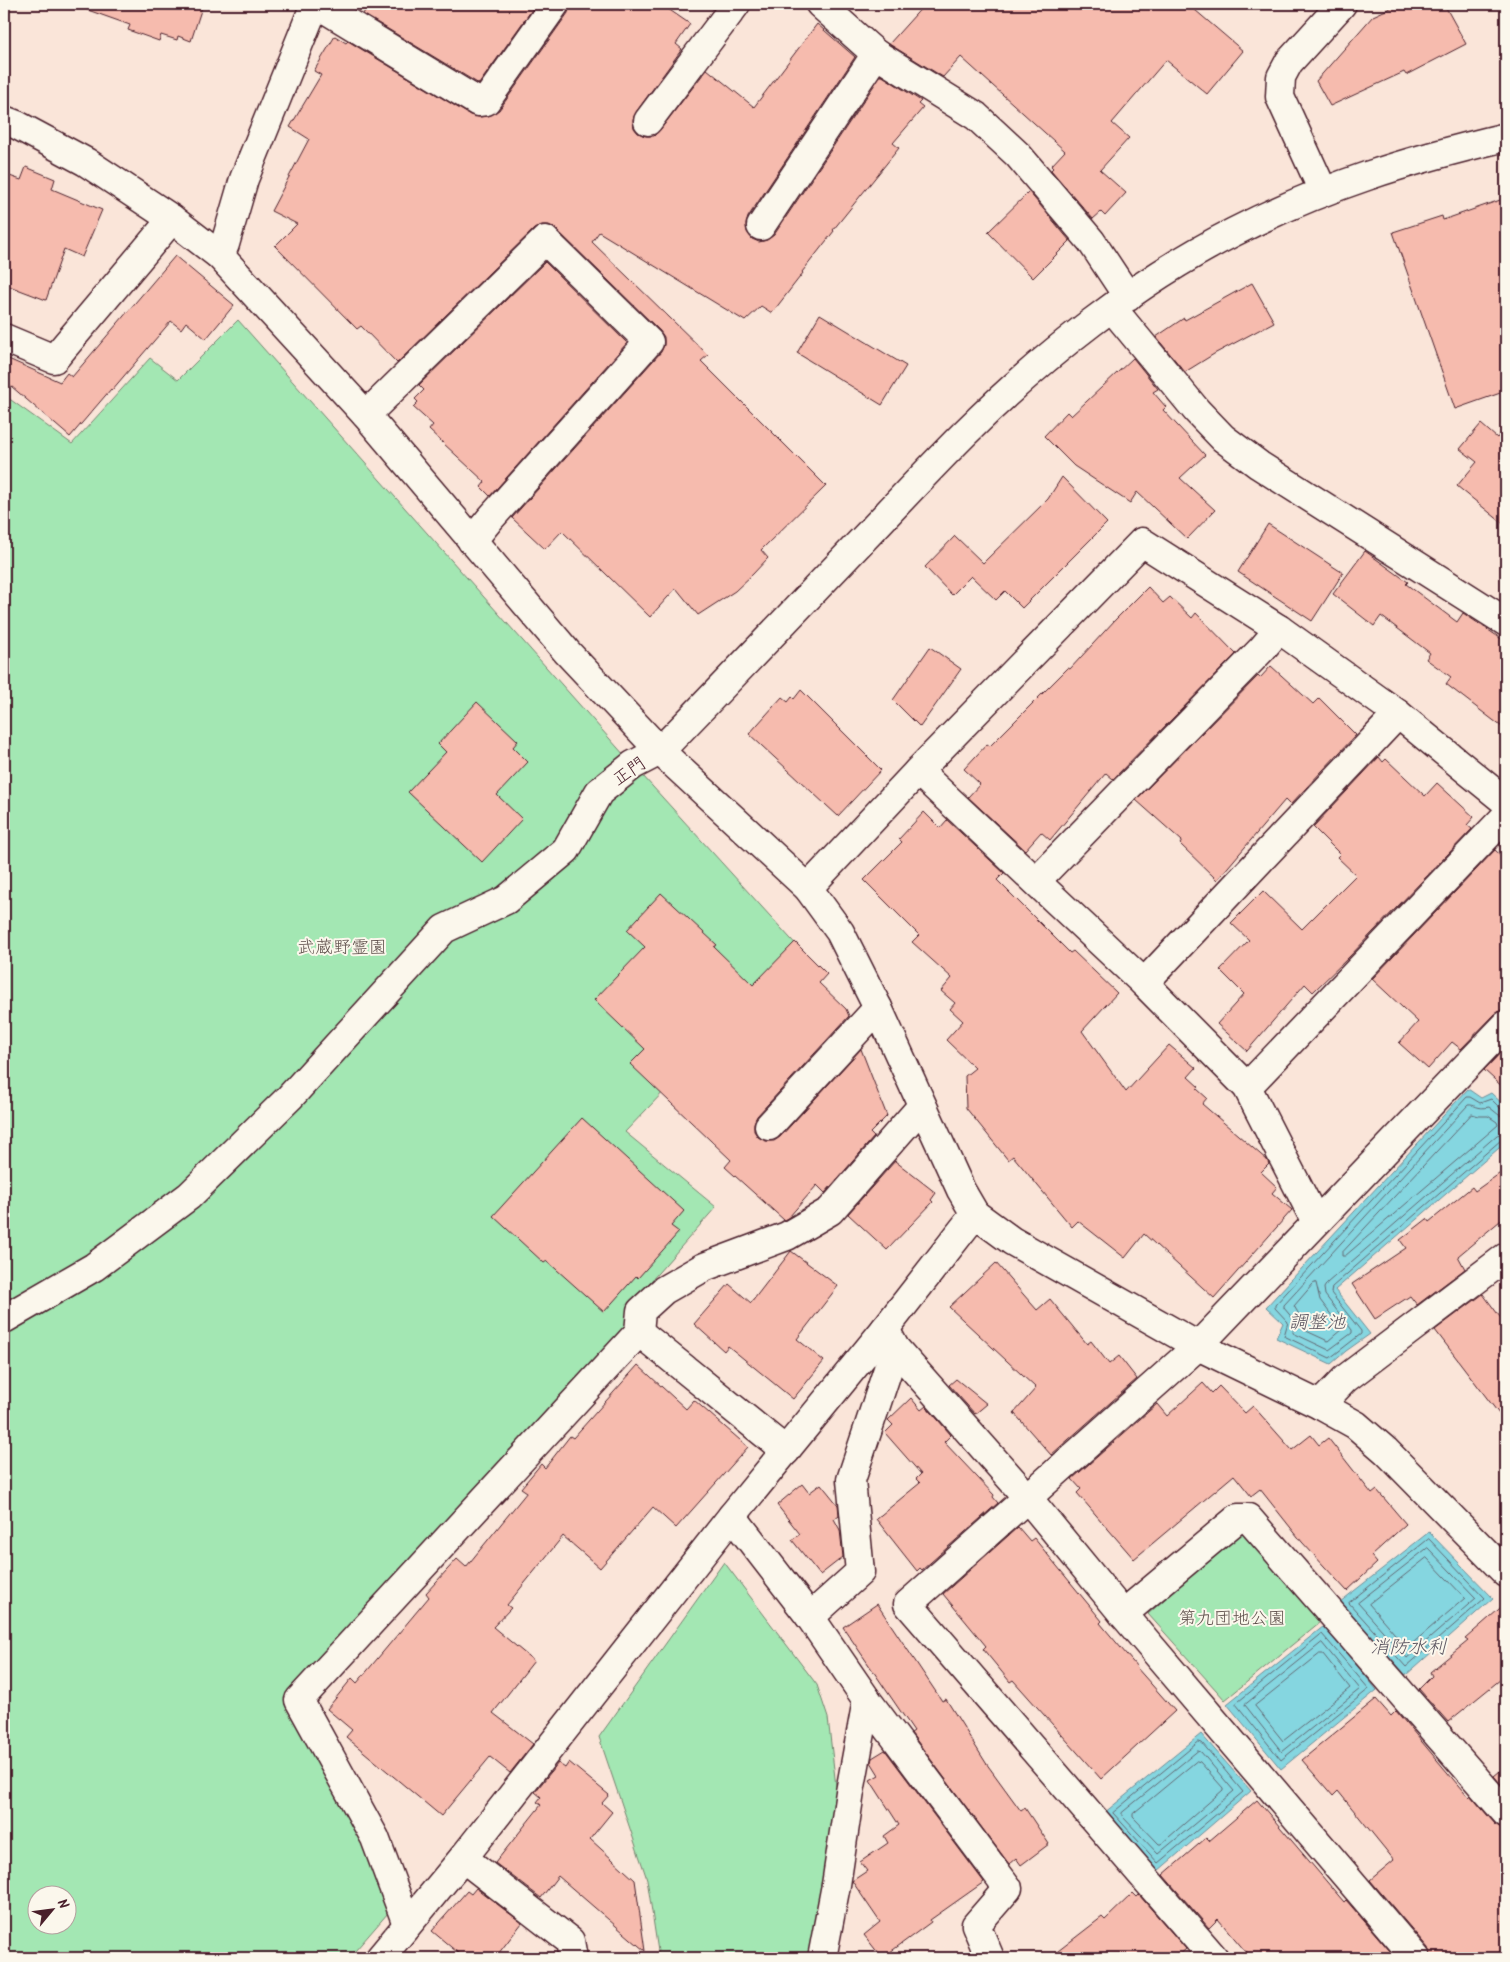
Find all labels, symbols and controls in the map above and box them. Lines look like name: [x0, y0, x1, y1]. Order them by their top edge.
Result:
street label: 正門: [607, 750, 653, 794]
park label: 武蔵野霊園: [297, 934, 387, 963]
water label: 調整池: [1288, 1308, 1346, 1338]
park label: 第九団地公園: [1178, 1605, 1286, 1634]
water label: 消防水利: [1370, 1633, 1448, 1663]
north arrow: [28, 1884, 78, 1934]
text: N: [51, 1895, 74, 1914]

